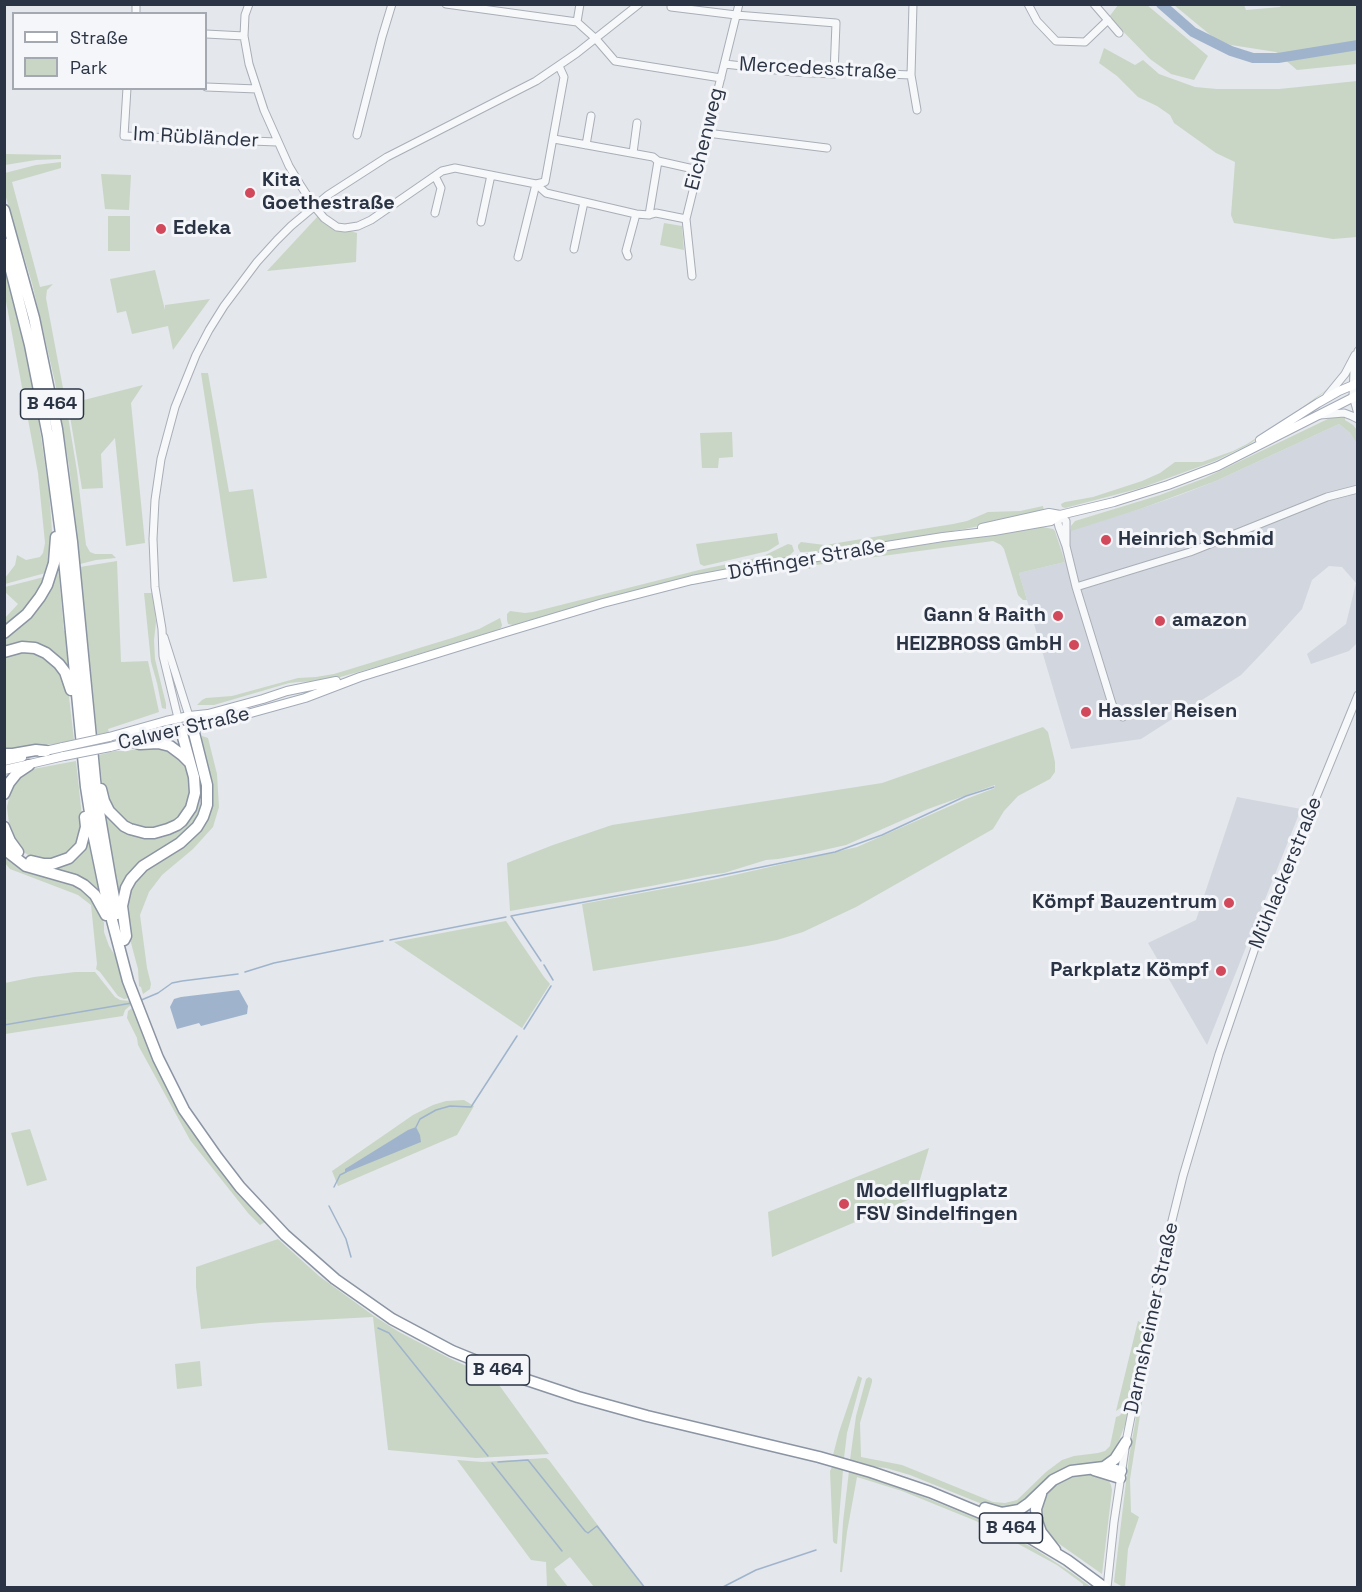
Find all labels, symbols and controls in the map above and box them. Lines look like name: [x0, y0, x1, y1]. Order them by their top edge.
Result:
legend: [12, 12, 207, 90]
text: Straße: [70, 26, 128, 49]
street label: Mercedesstraße: [738, 53, 898, 85]
text: Park: [70, 56, 107, 79]
street label: Eichenweg: [681, 85, 729, 193]
street label: Im Rübländer: [133, 123, 259, 153]
place label: Kita Goethestraße: [262, 169, 395, 216]
marker: Kita Goethestraße: [243, 186, 257, 200]
place label: Edeka: [173, 217, 231, 241]
marker: Edeka: [154, 222, 168, 236]
road number: B 464: [20, 389, 84, 419]
place label: Heinrich Schmid: [1118, 528, 1274, 552]
marker: Heinrich Schmid: [1099, 533, 1113, 547]
street label: Döffinger Straße: [727, 534, 887, 586]
place label: Gann & Raith: [924, 604, 1046, 628]
marker: Gann & Raith: [1051, 609, 1065, 623]
place label: amazon: [1172, 609, 1247, 633]
marker: amazon: [1153, 614, 1167, 628]
place label: HEIZBROSS GmbH: [896, 633, 1062, 657]
marker: HEIZBROSS GmbH: [1067, 638, 1081, 652]
place label: Hassler Reisen: [1098, 700, 1237, 724]
street label: Calwer Straße: [116, 702, 252, 756]
marker: Hassler Reisen: [1079, 705, 1093, 719]
street label: Mühlackerstraße: [1245, 793, 1327, 953]
place label: Kömpf Bauzentrum: [1032, 891, 1217, 915]
marker: Kömpf Bauzentrum: [1222, 896, 1236, 910]
place label: Parkplatz Kömpf: [1050, 959, 1209, 983]
marker: Parkplatz Kömpf: [1214, 964, 1228, 978]
place label: Modellflugplatz FSV Sindelfingen: [856, 1180, 1018, 1227]
marker: Modellflugplatz FSV Sindelfingen: [837, 1197, 851, 1211]
street label: Darmsheimer Straße: [1120, 1220, 1184, 1416]
road number: B 464: [466, 1355, 530, 1385]
road number: B 464: [980, 1513, 1042, 1543]

